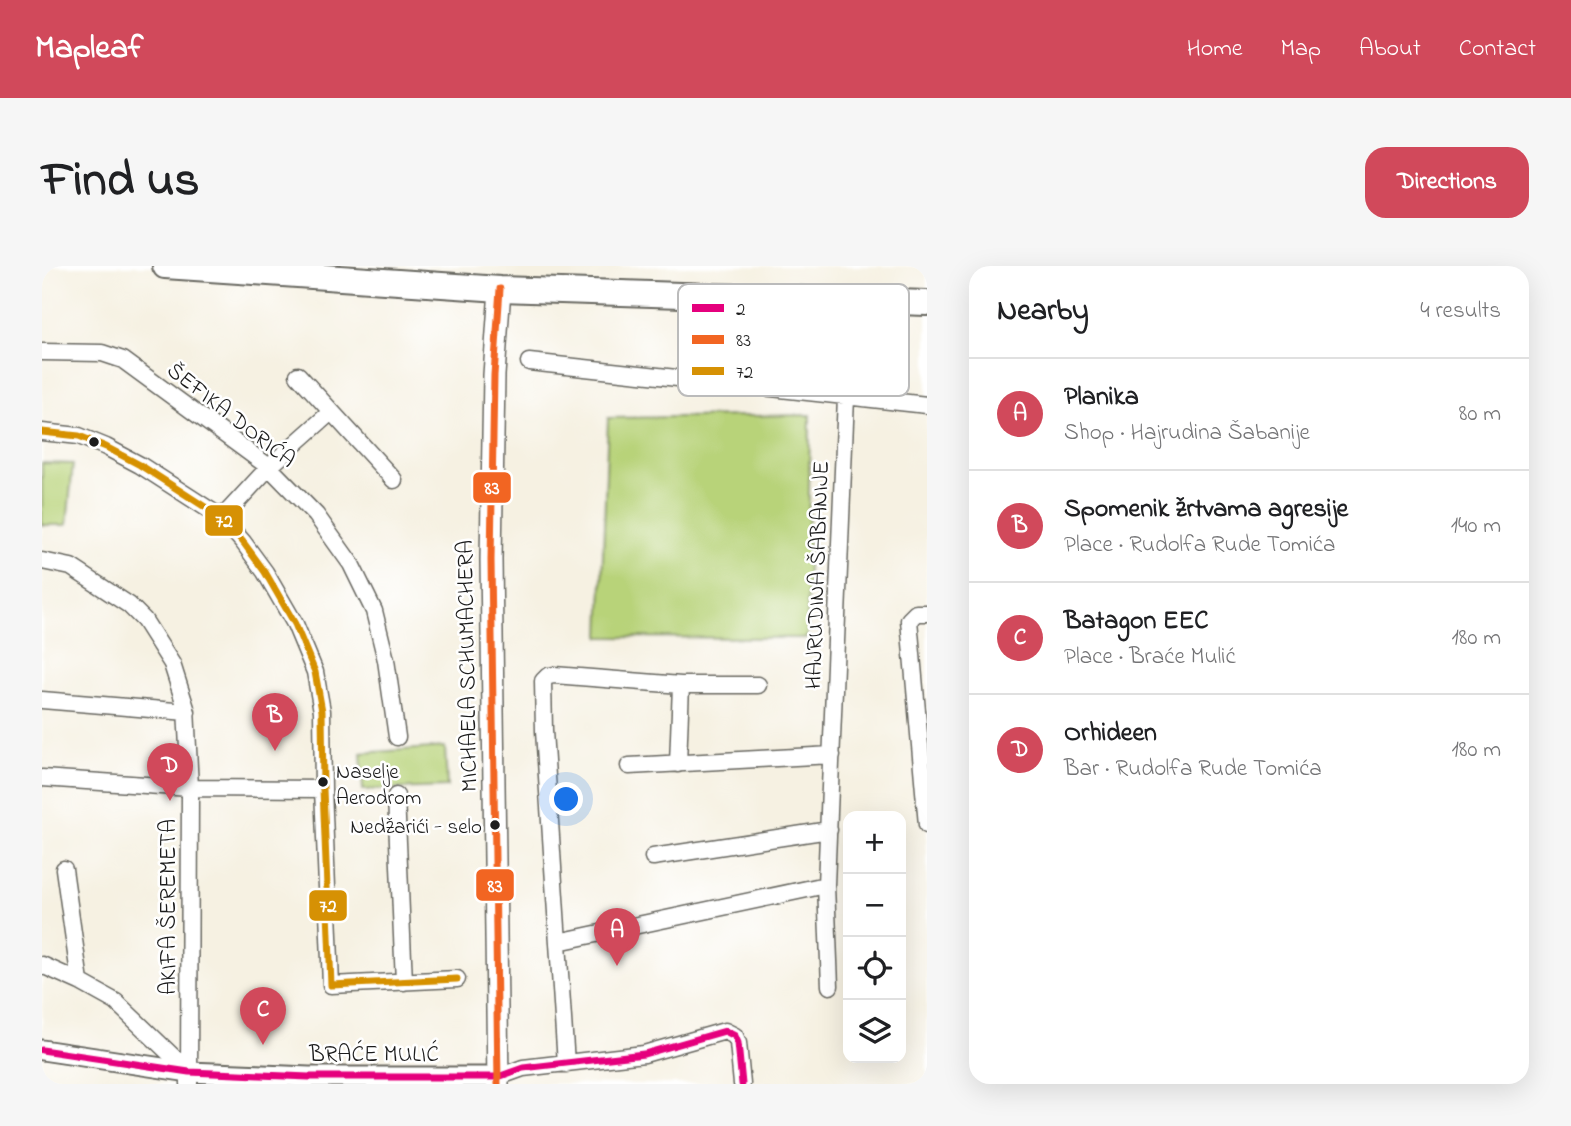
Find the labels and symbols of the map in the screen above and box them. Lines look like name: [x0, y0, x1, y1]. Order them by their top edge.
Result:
legend: [678, 284, 909, 396]
text: 2: [736, 297, 745, 324]
text: 83: [736, 328, 751, 355]
street label: ŠEFIKA DORIĆA: [159, 355, 302, 477]
text: 72: [736, 360, 753, 387]
unlabelled marker: [87, 435, 101, 449]
street label: HAJRUDINA ŠABANIJE: [798, 460, 839, 690]
line badge: 83: [472, 471, 512, 504]
text: 83: [484, 476, 500, 503]
line badge: 72: [204, 504, 244, 537]
text: 72: [215, 509, 233, 536]
street label: MICHAELA SCHUMACHERA: [450, 540, 487, 792]
pin: B: [252, 693, 298, 751]
pin: D: [147, 743, 193, 801]
place label: Naselje Aerodrom: [336, 758, 421, 814]
marker: Naselje Aerodrom: [316, 775, 330, 789]
your location: [549, 782, 583, 816]
place label: Nedžarići - selo: [350, 813, 482, 843]
marker: Nedžarići - selo: [488, 818, 502, 832]
street label: AKIFA ŠEREMETA: [153, 819, 186, 995]
line badge: 83: [475, 868, 515, 902]
text: 83: [487, 874, 503, 901]
line badge: 72: [308, 889, 348, 922]
text: 72: [319, 894, 337, 921]
pin: A: [594, 908, 640, 966]
pin: C: [240, 987, 286, 1045]
street label: BRAĆE MULIĆ: [308, 1039, 439, 1072]

